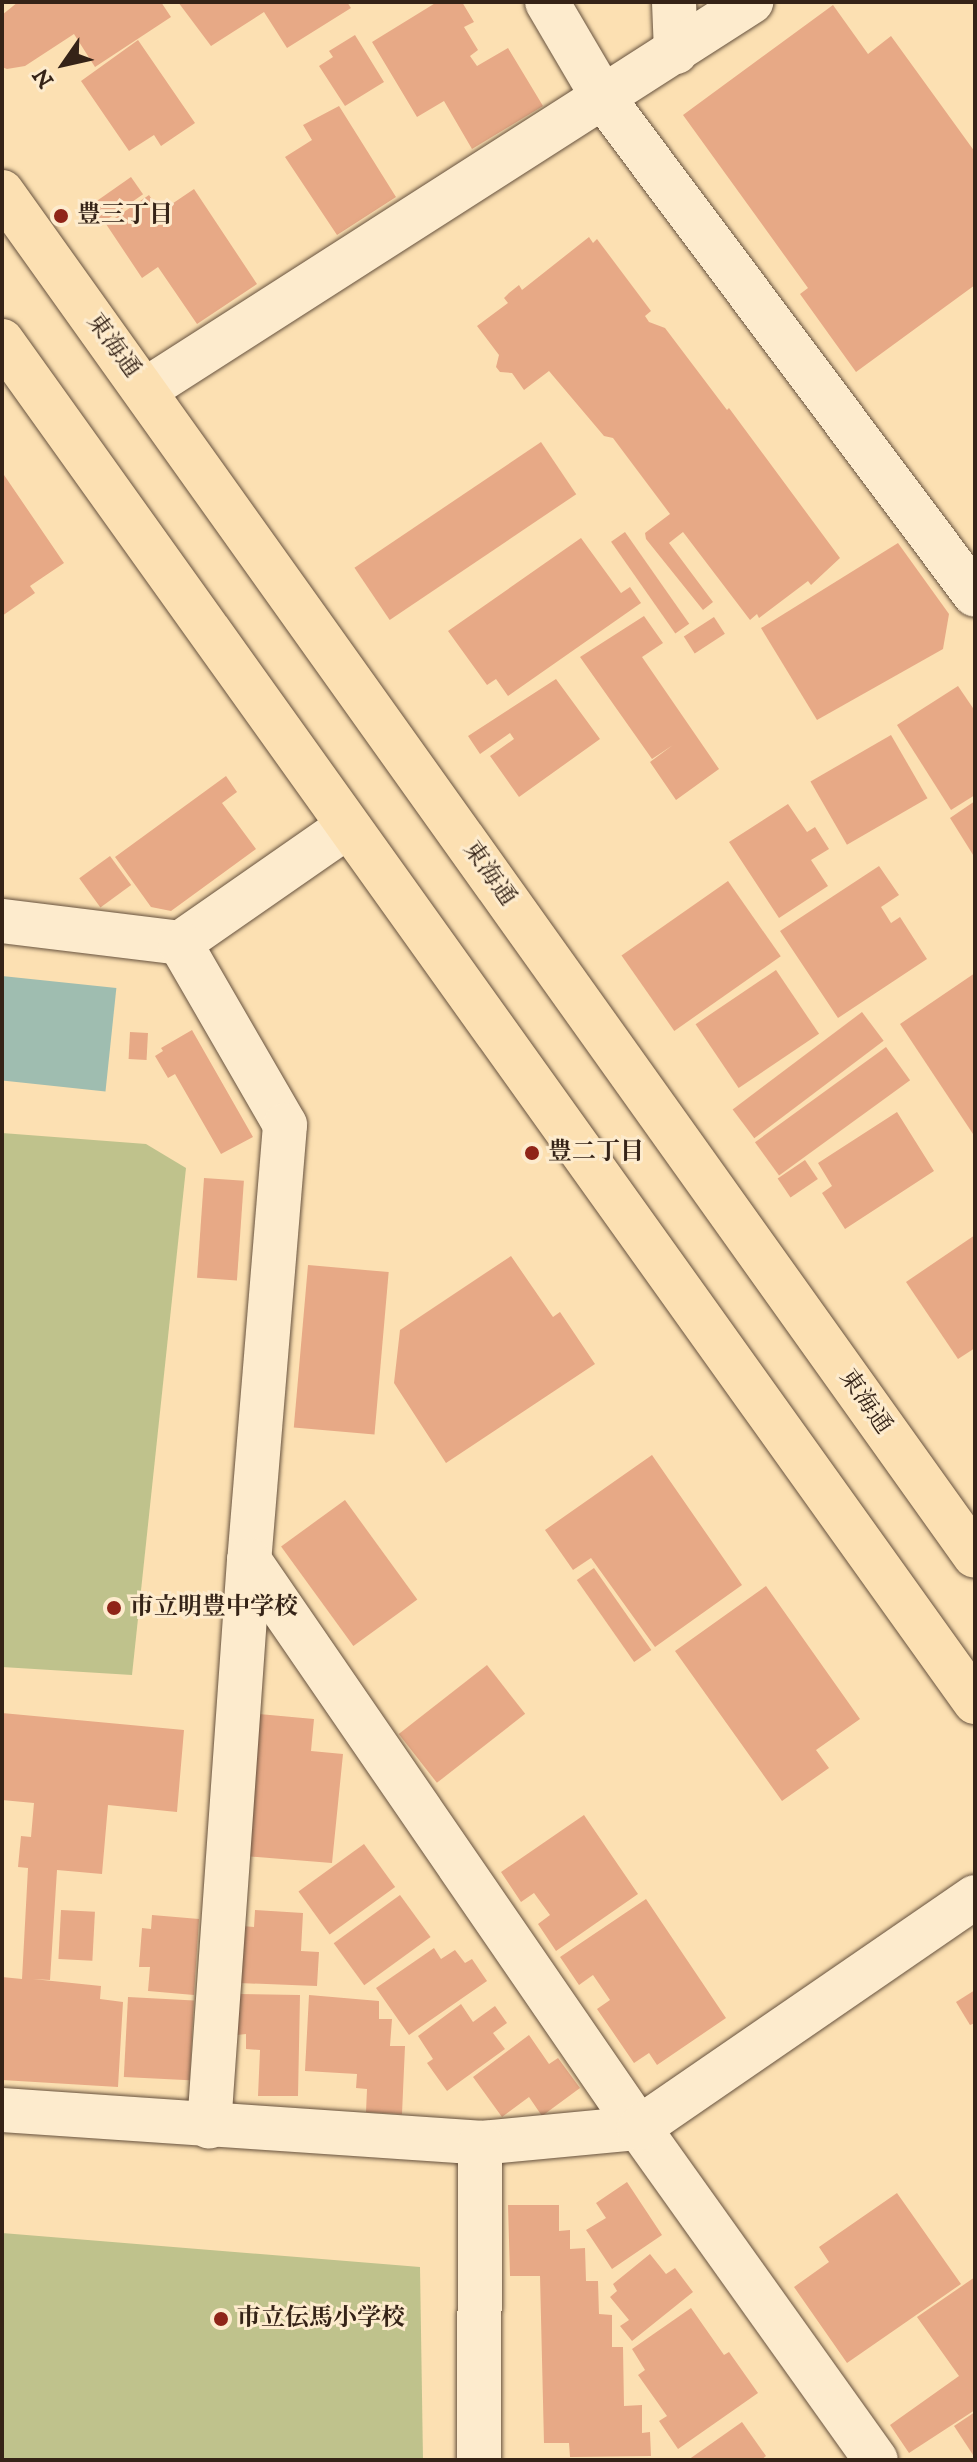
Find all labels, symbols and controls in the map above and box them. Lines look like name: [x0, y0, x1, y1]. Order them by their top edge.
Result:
north arrow: [24, 24, 104, 104]
text: N: [27, 63, 60, 93]
place label: 豊三丁目: [77, 202, 173, 230]
marker: 豊三丁目: [52, 207, 70, 225]
street label: 東海通: [80, 308, 146, 384]
street label: 東海通: [457, 836, 521, 912]
place label: 豊二丁目: [548, 1139, 644, 1167]
marker: 豊二丁目: [523, 1144, 541, 1162]
street label: 東海通: [833, 1364, 897, 1440]
place label: 市立明豊中学校: [130, 1594, 298, 1622]
marker: 市立明豊中学校: [105, 1599, 123, 1617]
place label: 市立伝馬小学校: [237, 2305, 405, 2333]
marker: 市立伝馬小学校: [212, 2310, 230, 2328]

